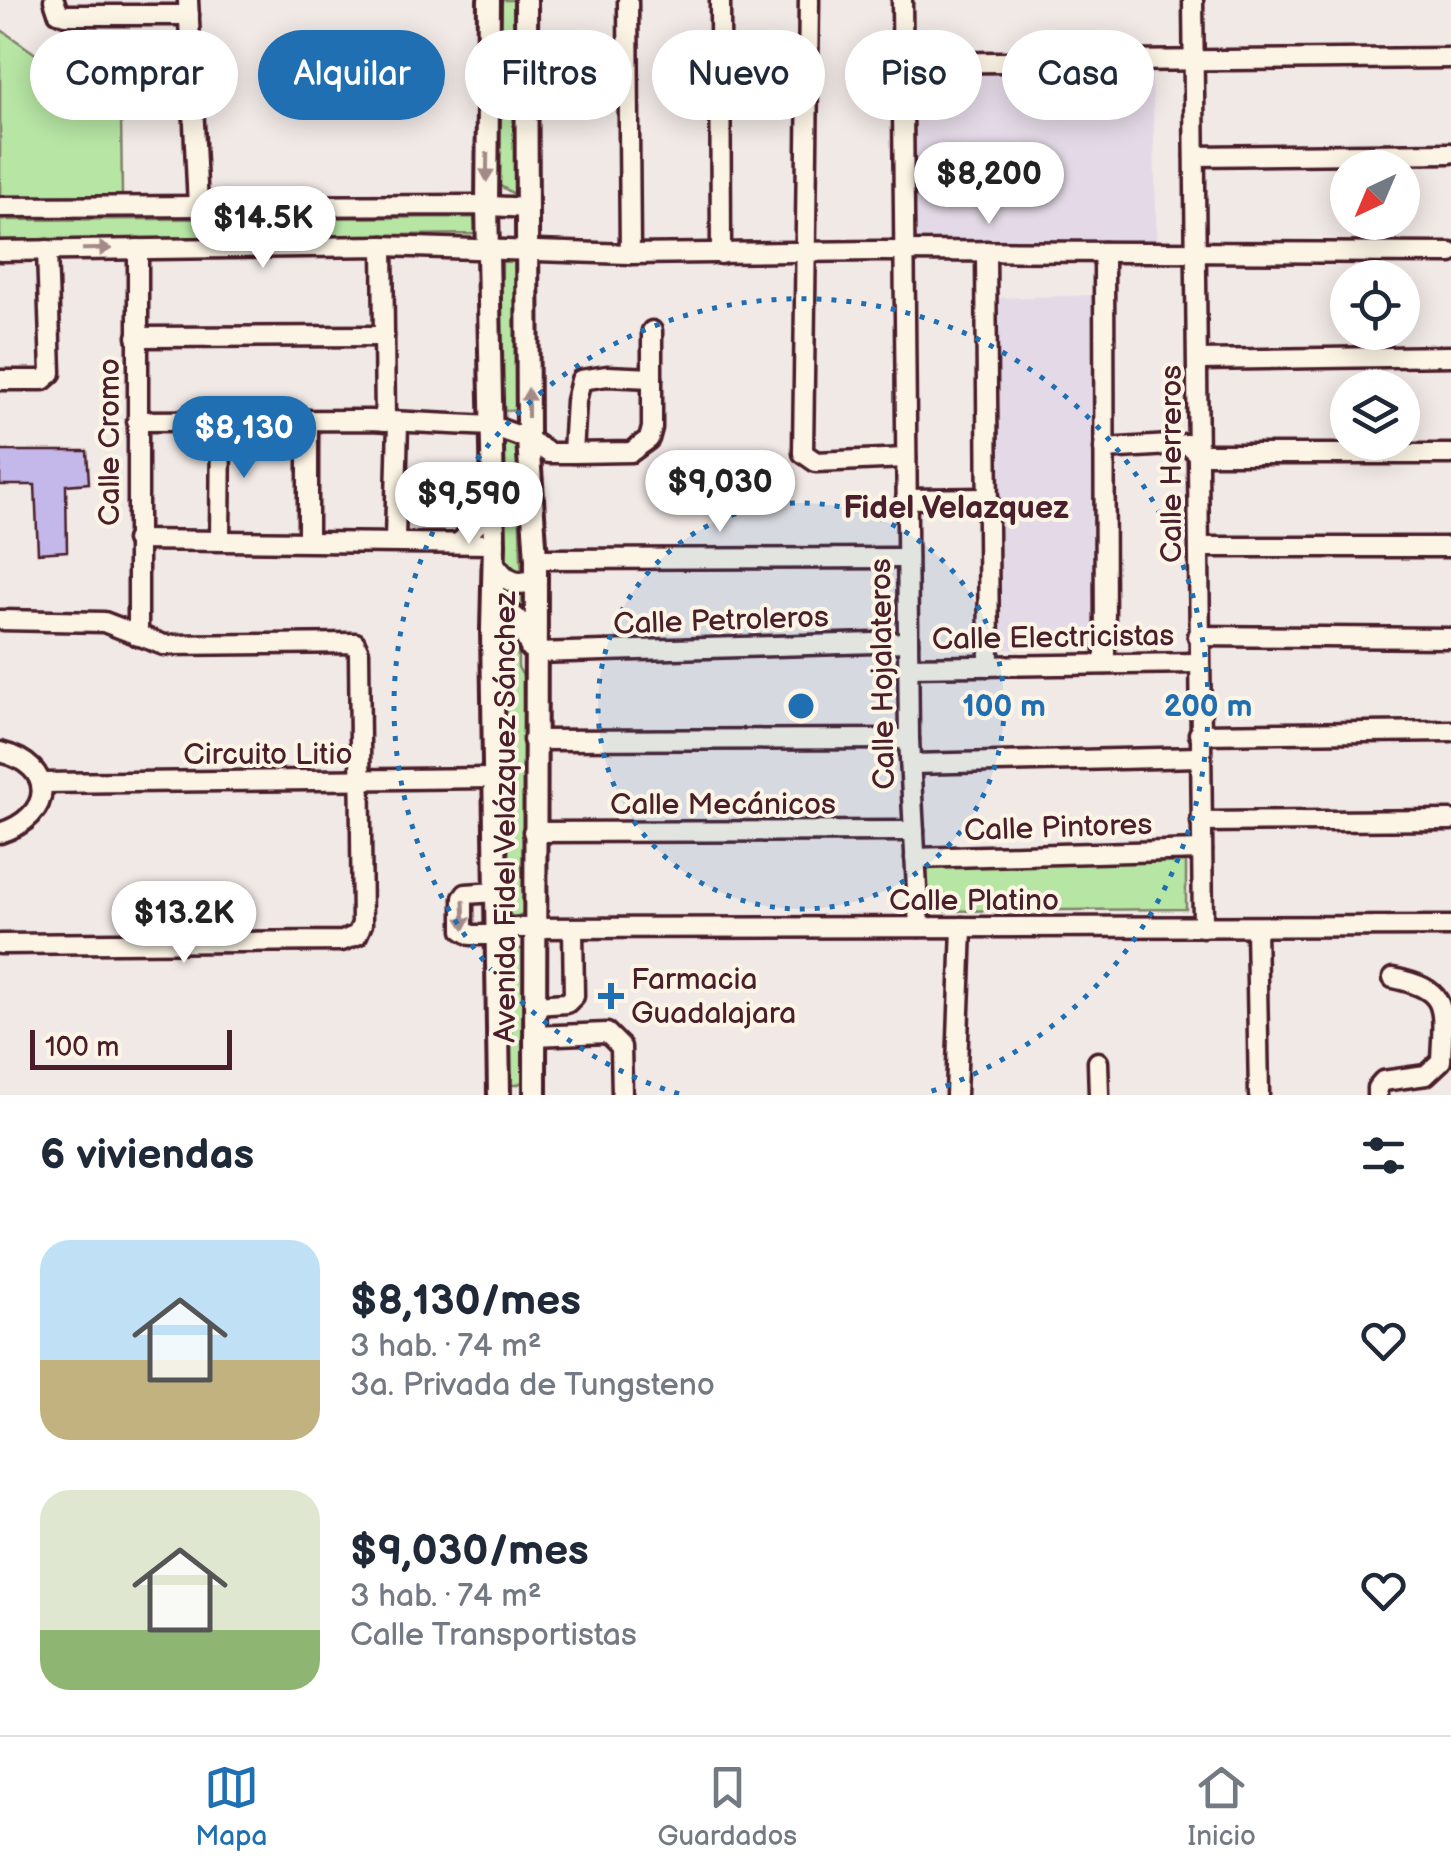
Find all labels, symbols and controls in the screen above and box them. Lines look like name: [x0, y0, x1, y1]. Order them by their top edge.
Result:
chip: Comprar: [30, 30, 238, 120]
chip: Alquilar: [258, 30, 445, 120]
chip: Filtros: [465, 30, 632, 120]
chip: Nuevo: [652, 30, 825, 120]
chip: Piso: [845, 30, 982, 120]
chip: Casa: [1002, 30, 1154, 120]
pin: $8,200: [908, 142, 1070, 227]
north arrow: [1330, 150, 1420, 240]
map controls: [1330, 150, 1420, 460]
one-way arrow: [479, 152, 495, 184]
text: $8,200: [936, 155, 1042, 194]
pin: $14.5K: [182, 186, 344, 271]
text: $14.5K: [213, 199, 313, 238]
one-way arrow: [82, 241, 114, 257]
button: locate: [1330, 260, 1420, 350]
street label: Calle Cromo: [92, 358, 128, 526]
street label: Calle Herreros: [1154, 365, 1190, 563]
button: layers: [1330, 370, 1420, 460]
one-way arrow: [520, 386, 536, 418]
pin: $8,130: [163, 396, 325, 481]
text: $8,130: [194, 409, 294, 448]
pin: $9,030: [639, 450, 801, 535]
pin: $9,590: [388, 462, 550, 547]
text: $9,030: [667, 463, 773, 502]
text: $9,590: [417, 475, 521, 514]
district label: Fidel Velazquez: [843, 489, 1069, 528]
street label: Calle Hojalateros: [863, 558, 903, 790]
street label: Avenida Fidel Velázquez Sánchez: [488, 591, 524, 1043]
street label: Calle Petroleros: [613, 599, 830, 643]
street label: Calle Electricistas: [932, 618, 1175, 658]
centre of rings: [783, 688, 819, 724]
text: 100 m: [962, 689, 1046, 725]
text: 200 m: [1164, 689, 1252, 725]
street label: Circuito Litio: [183, 737, 353, 773]
street label: Calle Mecánicos: [610, 787, 836, 823]
street label: Calle Pintores: [963, 807, 1153, 849]
pin: $13.2K: [103, 881, 265, 966]
street label: Calle Platino: [889, 883, 1059, 919]
text: $13.2K: [133, 894, 235, 933]
one-way arrow: [456, 900, 472, 931]
place label: Farmacia Guadalajara: [631, 962, 796, 1032]
marker: Farmacia Guadalajara: [600, 985, 622, 1007]
scale bar: [30, 1025, 232, 1070]
text: 100 m: [45, 1031, 119, 1064]
icon: filters: [1356, 1128, 1411, 1183]
text: 6 viviendas: [40, 1130, 254, 1181]
text: $8,130/mes: [350, 1276, 581, 1327]
icon: home: [120, 1280, 240, 1400]
icon: heart: [1356, 1313, 1411, 1368]
text: 3 hab. · 74 m²: [350, 1327, 541, 1366]
text: 3a. Privada de Tungsteno: [350, 1366, 715, 1405]
text: $9,030/mes: [350, 1526, 589, 1577]
icon: home: [120, 1530, 240, 1650]
icon: heart: [1356, 1563, 1411, 1618]
text: 3 hab. · 74 m²: [350, 1577, 541, 1616]
text: Calle Transportistas: [350, 1616, 637, 1655]
tab: Mapa: [195, 1760, 267, 1853]
tab: Guardados: [658, 1760, 797, 1853]
tab: Inicio: [1187, 1760, 1256, 1853]

